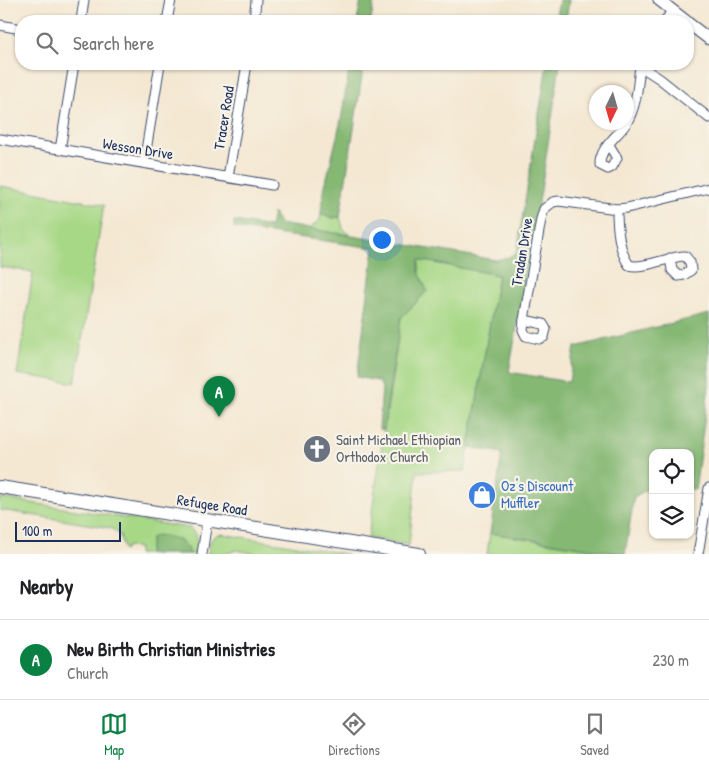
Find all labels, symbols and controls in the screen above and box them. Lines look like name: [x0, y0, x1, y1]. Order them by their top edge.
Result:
search box: [15, 15, 694, 70]
icon: search: [33, 29, 61, 57]
text: Search here: [73, 30, 154, 56]
street label: Tracer Road: [208, 84, 239, 151]
north arrow: [589, 85, 634, 130]
street label: Wesson Drive: [101, 133, 175, 164]
street label: Tradan Drive: [506, 216, 537, 288]
your location: [369, 227, 395, 253]
pin: A: [203, 376, 235, 417]
place label: Saint Michael Ethiopian Orthodox Church: [336, 429, 461, 467]
church icon: Saint Michael Ethiopian Orthodox Church: [302, 434, 332, 464]
map controls: [649, 449, 694, 539]
button: locate: [649, 449, 694, 494]
place label: Oz's Discount Muffler: [501, 475, 574, 513]
shop icon: Oz's Discount Muffler: [467, 480, 497, 510]
street label: Refugee Road: [175, 489, 249, 520]
button: layers: [649, 494, 694, 539]
scale bar: [15, 519, 121, 542]
text: 100 m: [22, 521, 52, 540]
text: Nearby: [20, 572, 73, 601]
text: New Birth Christian Ministries: [67, 636, 275, 662]
text: A: [32, 649, 40, 671]
text: 230 m: [653, 649, 689, 671]
text: Church: [67, 662, 108, 684]
tab: Map: [100, 710, 128, 759]
tab: Directions: [328, 710, 380, 759]
tab: Saved: [580, 710, 609, 759]

